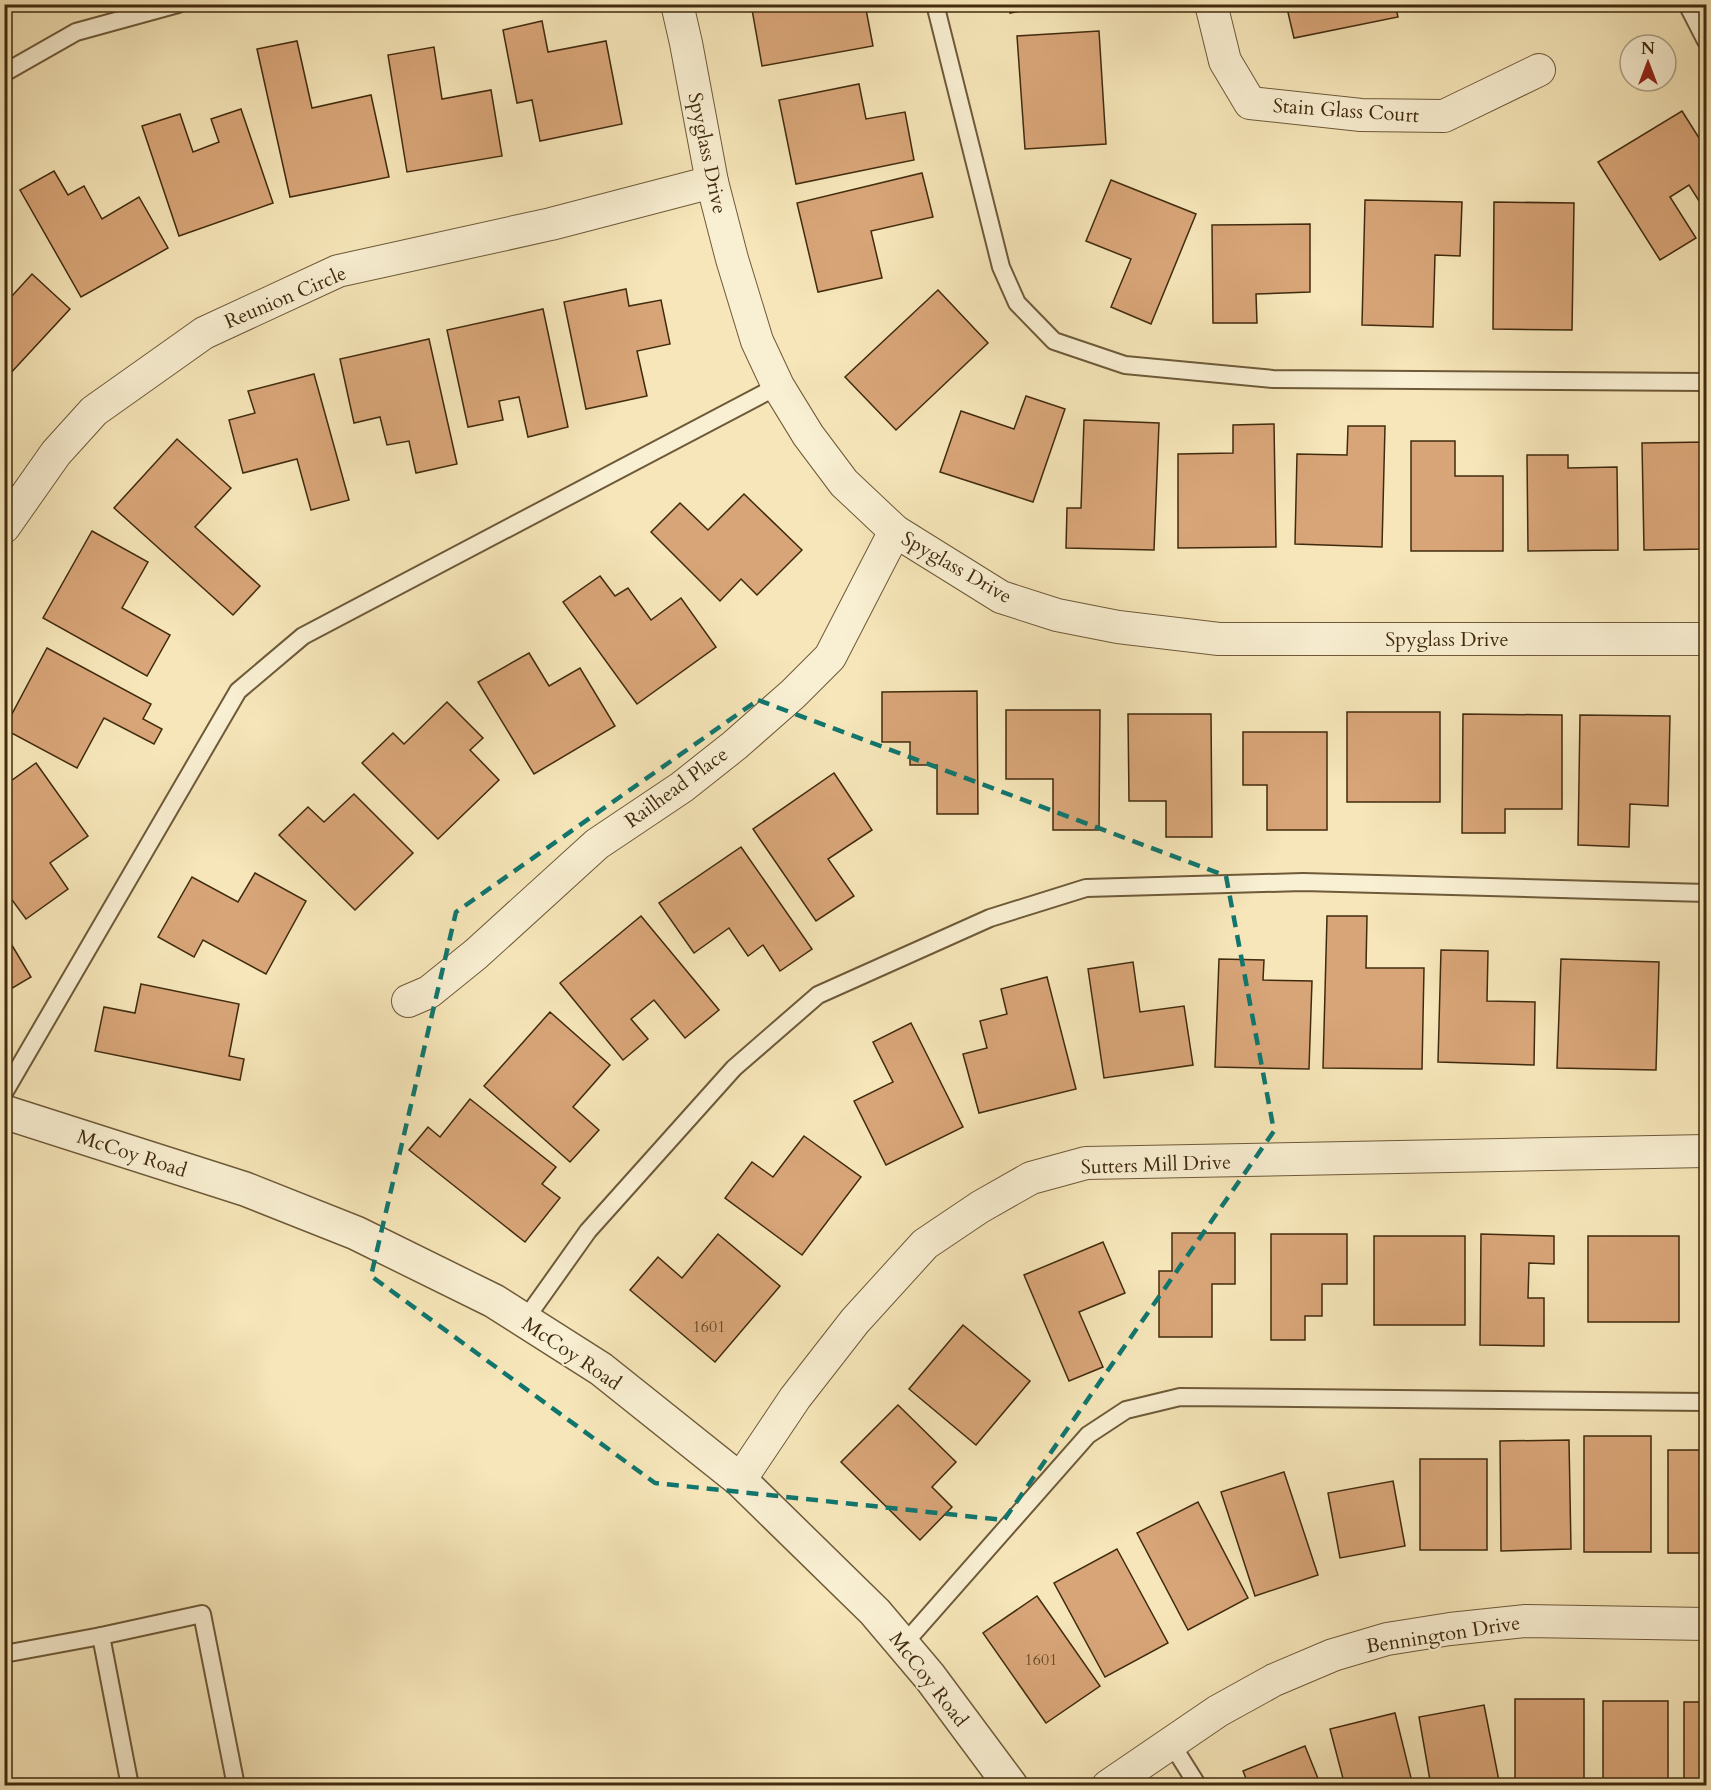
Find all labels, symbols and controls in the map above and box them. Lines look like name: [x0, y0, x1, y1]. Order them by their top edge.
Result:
north arrow: [1618, 33, 1678, 93]
text: N: [1641, 38, 1655, 60]
street label: Spyglass Drive: [681, 90, 734, 216]
street label: Stain Glass Court: [1272, 92, 1421, 129]
street label: Reunion Circle: [220, 260, 350, 335]
street label: Spyglass Drive: [897, 525, 1017, 610]
street label: Spyglass Drive: [1385, 626, 1509, 653]
street label: Railhead Place: [619, 741, 733, 834]
street label: McCoy Road: [73, 1123, 191, 1184]
street label: Sutters Mill Drive: [1080, 1148, 1232, 1181]
street label: McCoy Road: [517, 1310, 627, 1397]
house number: 1601: [693, 1316, 725, 1338]
street label: Bennington Drive: [1364, 1609, 1522, 1660]
street label: McCoy Road: [883, 1626, 975, 1733]
house number: 1601: [1025, 1649, 1057, 1671]

